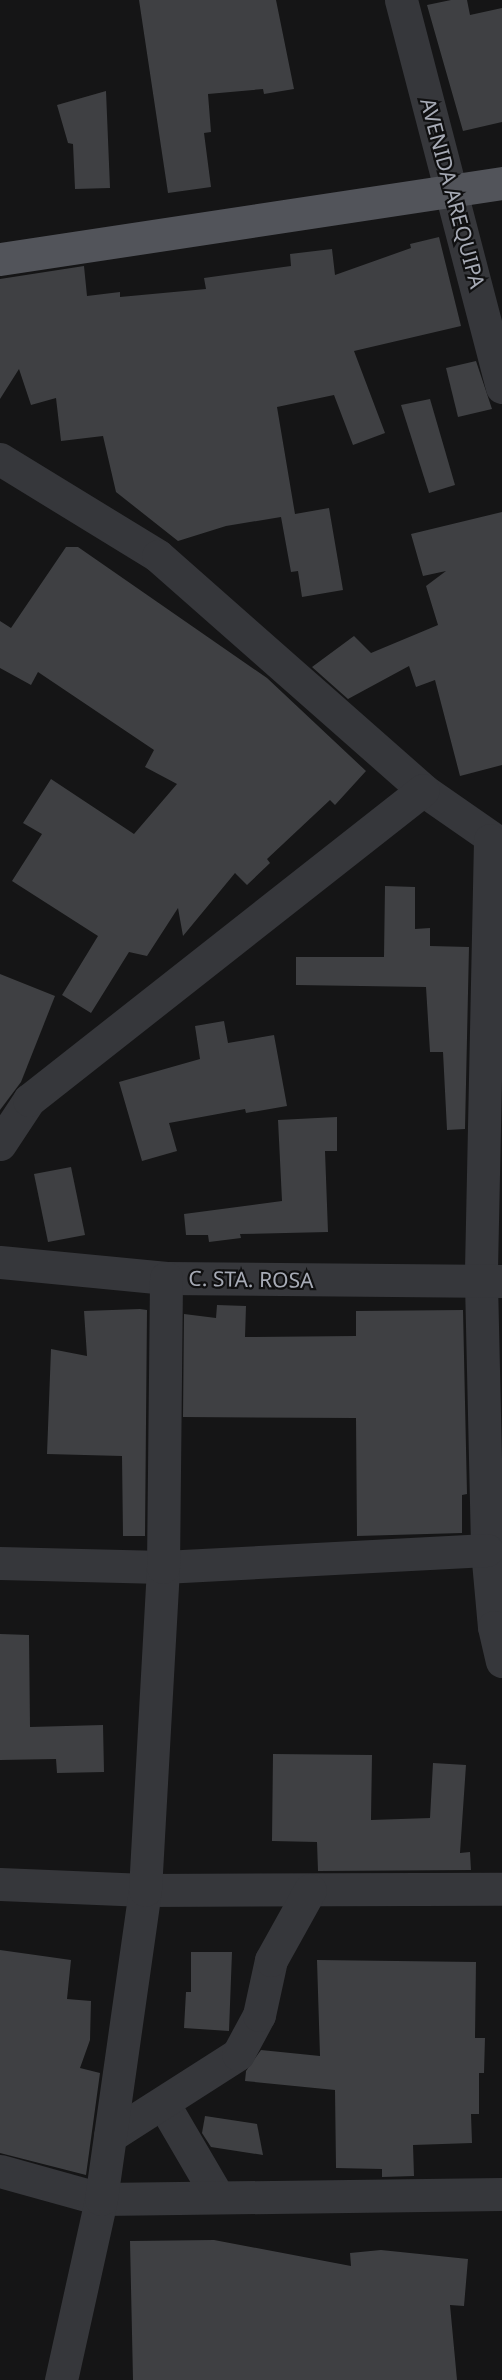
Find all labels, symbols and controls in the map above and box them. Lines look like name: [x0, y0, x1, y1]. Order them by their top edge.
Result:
street label: AVENIDA AREQUIPA: [415, 95, 491, 291]
street label: C. STA. ROSA: [188, 1265, 314, 1293]

